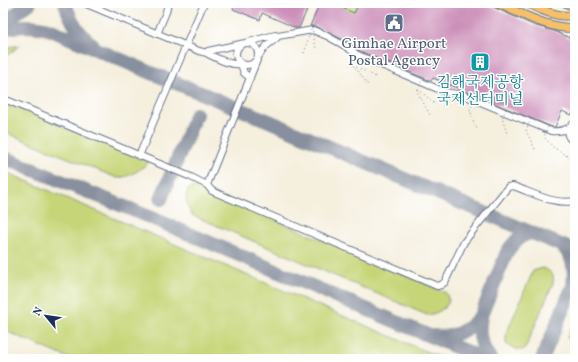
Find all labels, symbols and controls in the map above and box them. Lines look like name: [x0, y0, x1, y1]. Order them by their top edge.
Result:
public building icon: Gimhae Airport Postal Agency: [383, 12, 405, 34]
place label: Gimhae Airport Postal Agency: [342, 34, 446, 72]
building icon: 김해국제공항 국제선터미널: [469, 51, 491, 73]
place label: 김해국제공항 국제선터미널: [437, 73, 524, 111]
north arrow: [26, 296, 66, 336]
text: N: [30, 305, 47, 319]

